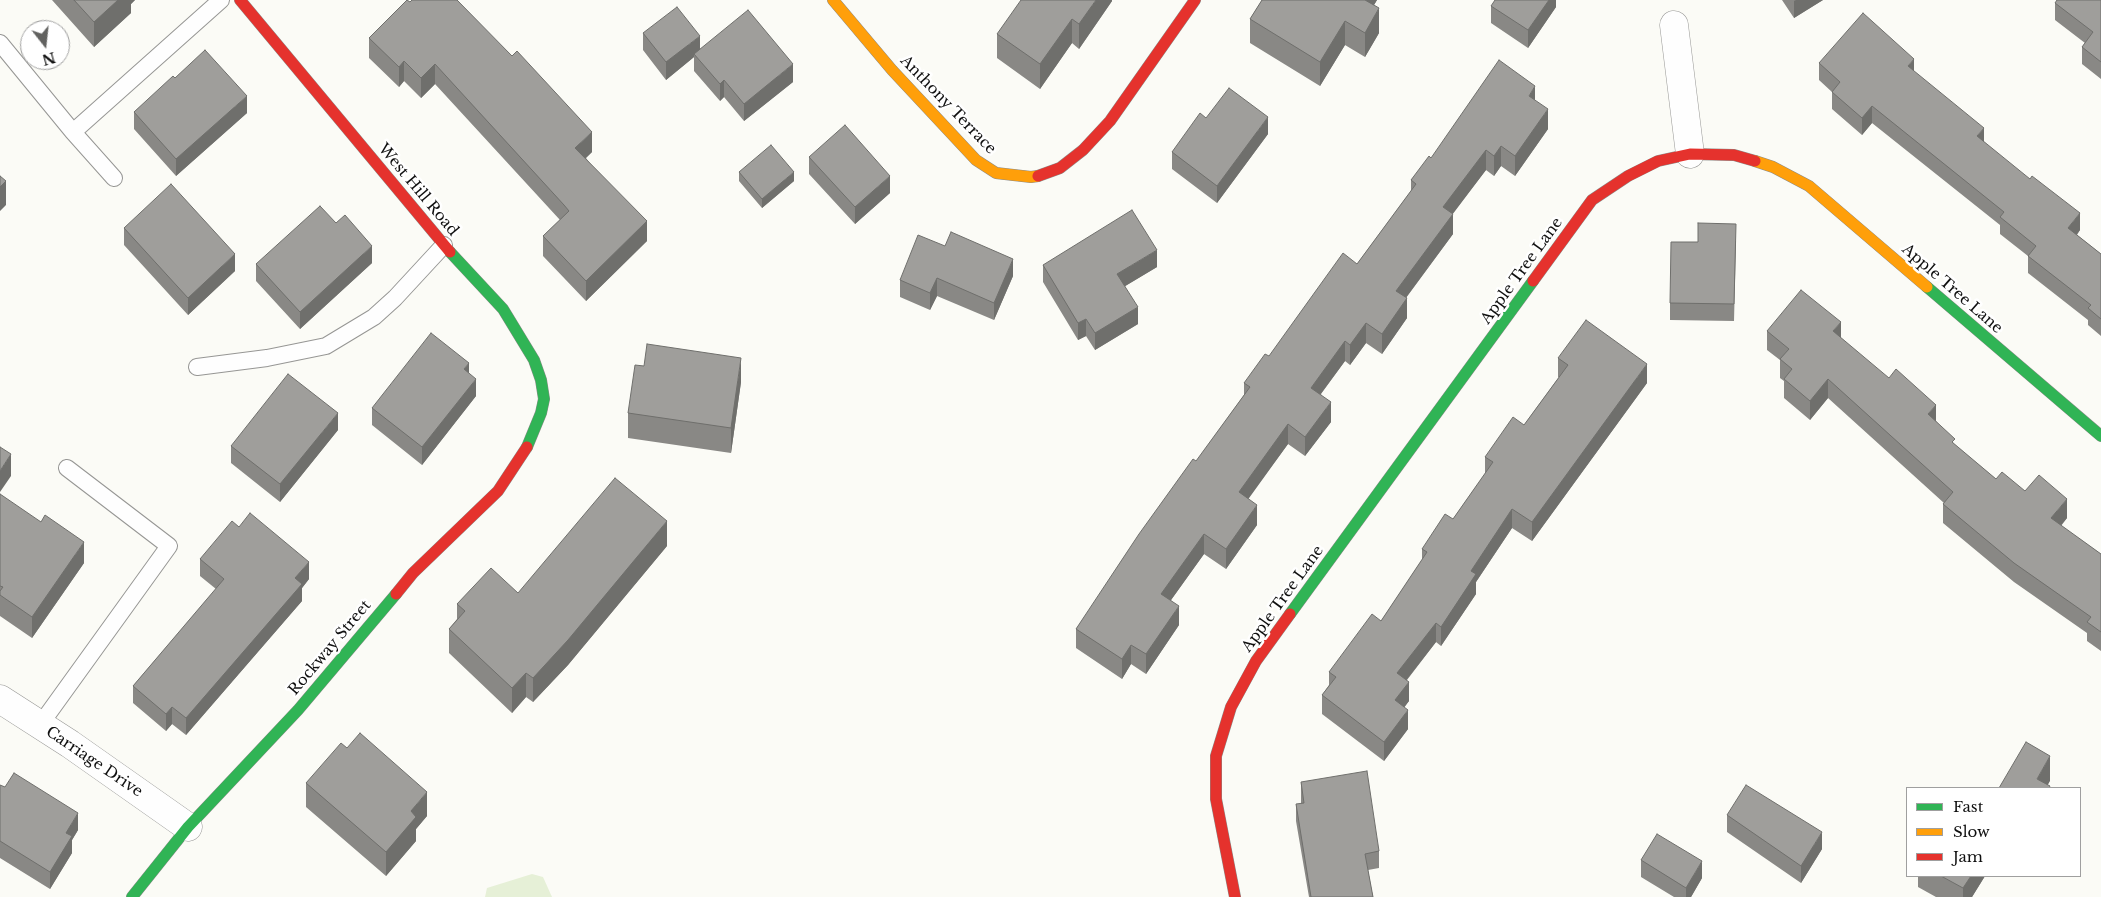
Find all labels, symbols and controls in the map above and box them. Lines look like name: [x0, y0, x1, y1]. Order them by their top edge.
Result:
north arrow: [20, 20, 70, 70]
text: N: [40, 48, 58, 69]
street label: Anthony Terrace: [896, 52, 1000, 158]
street label: West Hill Road: [374, 140, 462, 240]
street label: Apple Tree Lane: [1477, 214, 1567, 328]
street label: Apple Tree Lane: [1898, 240, 2006, 338]
street label: Apple Tree Lane: [1238, 542, 1328, 656]
street label: Rockway Street: [285, 597, 375, 699]
street label: Carriage Drive: [42, 723, 146, 801]
legend: [1906, 787, 2081, 877]
text: Fast: [1953, 797, 1983, 816]
text: Slow: [1953, 822, 1990, 841]
text: Jam: [1953, 847, 1983, 866]

